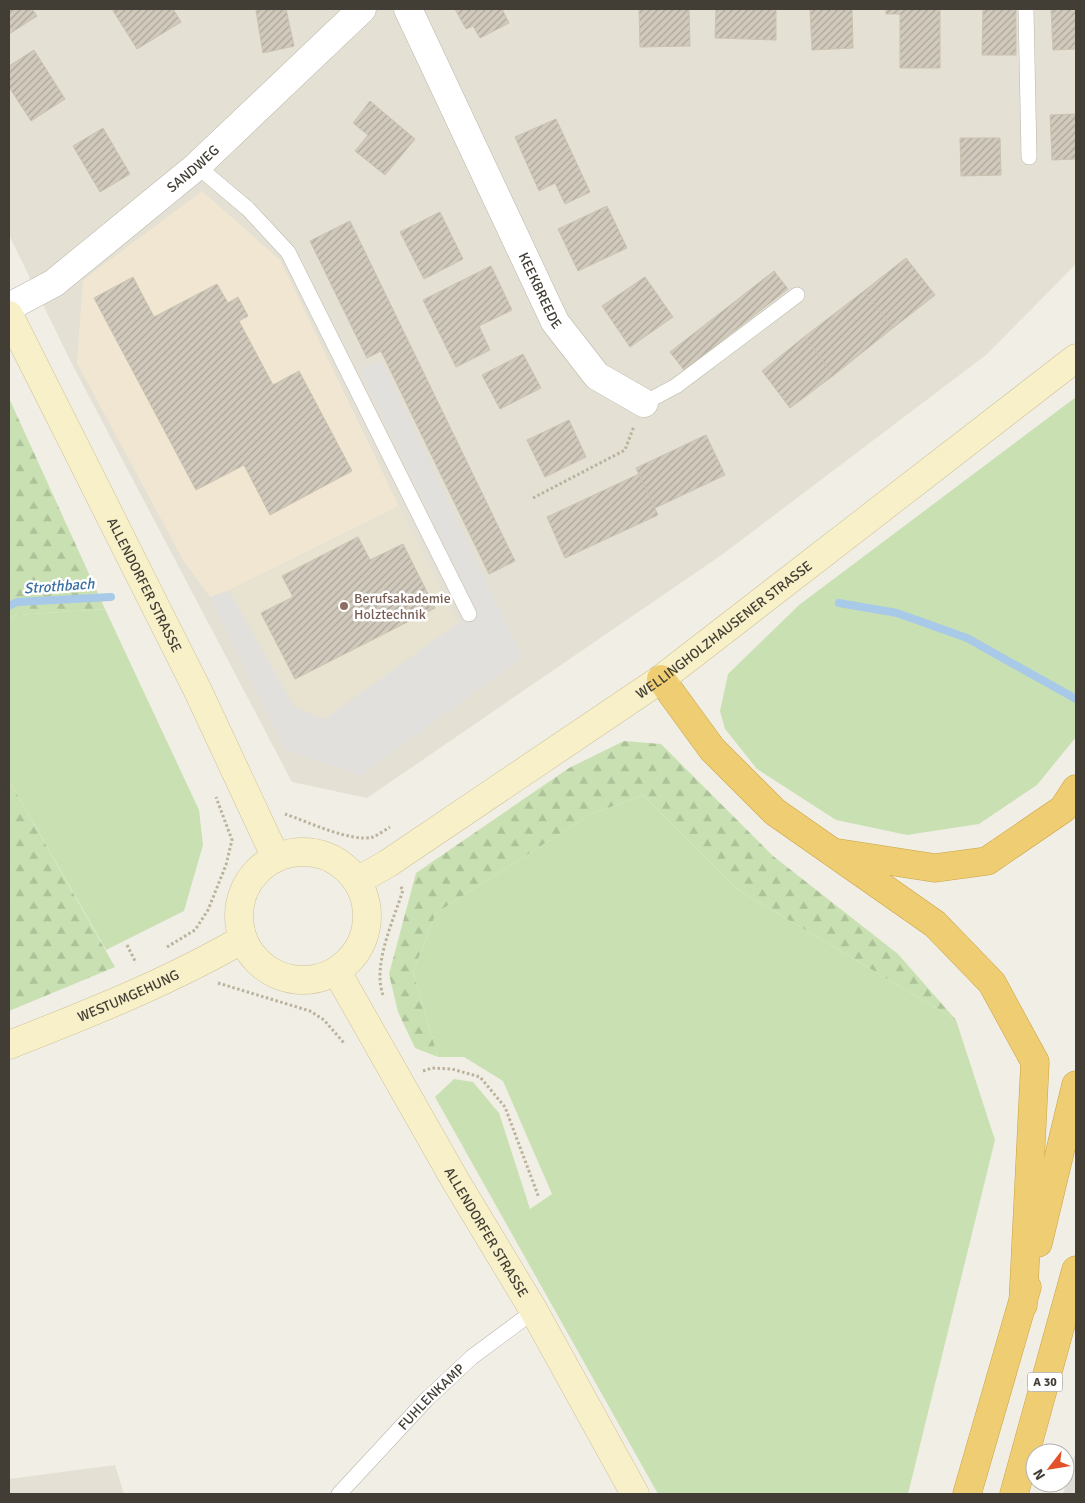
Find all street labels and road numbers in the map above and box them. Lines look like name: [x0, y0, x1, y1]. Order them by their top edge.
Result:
street label: SANDWEG: [164, 142, 223, 196]
street label: KEEKBREEDE: [515, 250, 565, 333]
street label: ALLENDORFER STRASSE: [103, 515, 185, 655]
street label: WELLINGHOLZHAUSENER STRASSE: [633, 557, 816, 703]
street label: WESTUMGEHUNG: [75, 966, 182, 1026]
street label: ALLENDORFER STRASSE: [441, 1164, 532, 1300]
street label: FUHLENKAMP: [395, 1360, 468, 1434]
road number: A 30: [1028, 1372, 1062, 1391]

